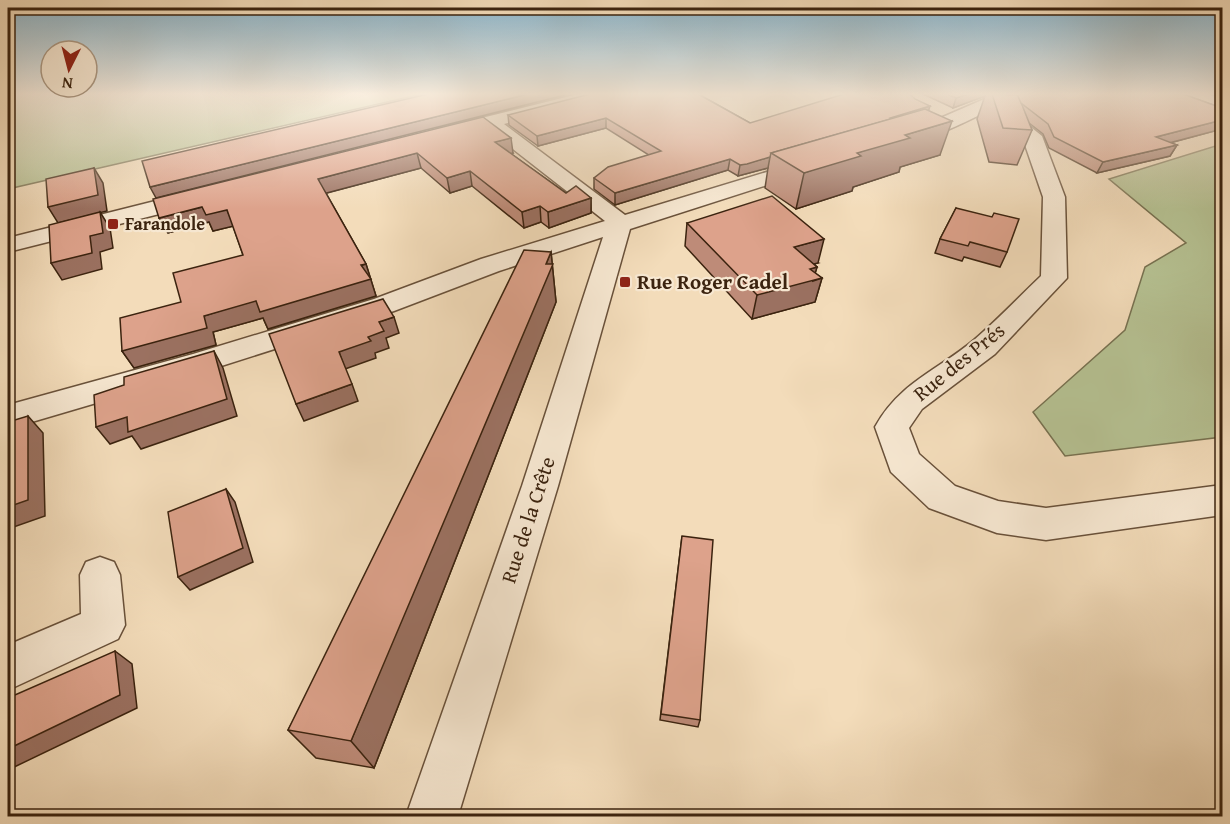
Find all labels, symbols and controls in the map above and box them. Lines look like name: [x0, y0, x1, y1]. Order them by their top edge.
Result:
north arrow: [39, 39, 99, 99]
text: N: [61, 71, 74, 96]
place label: Farandole: [125, 210, 205, 237]
marker: Farandole: [106, 217, 120, 231]
place label: Rue Roger Cadel: [637, 266, 789, 297]
marker: Rue Roger Cadel: [618, 275, 632, 289]
street label: Rue des Prés: [906, 315, 1011, 408]
street label: Rue de la Crête: [493, 453, 563, 587]

